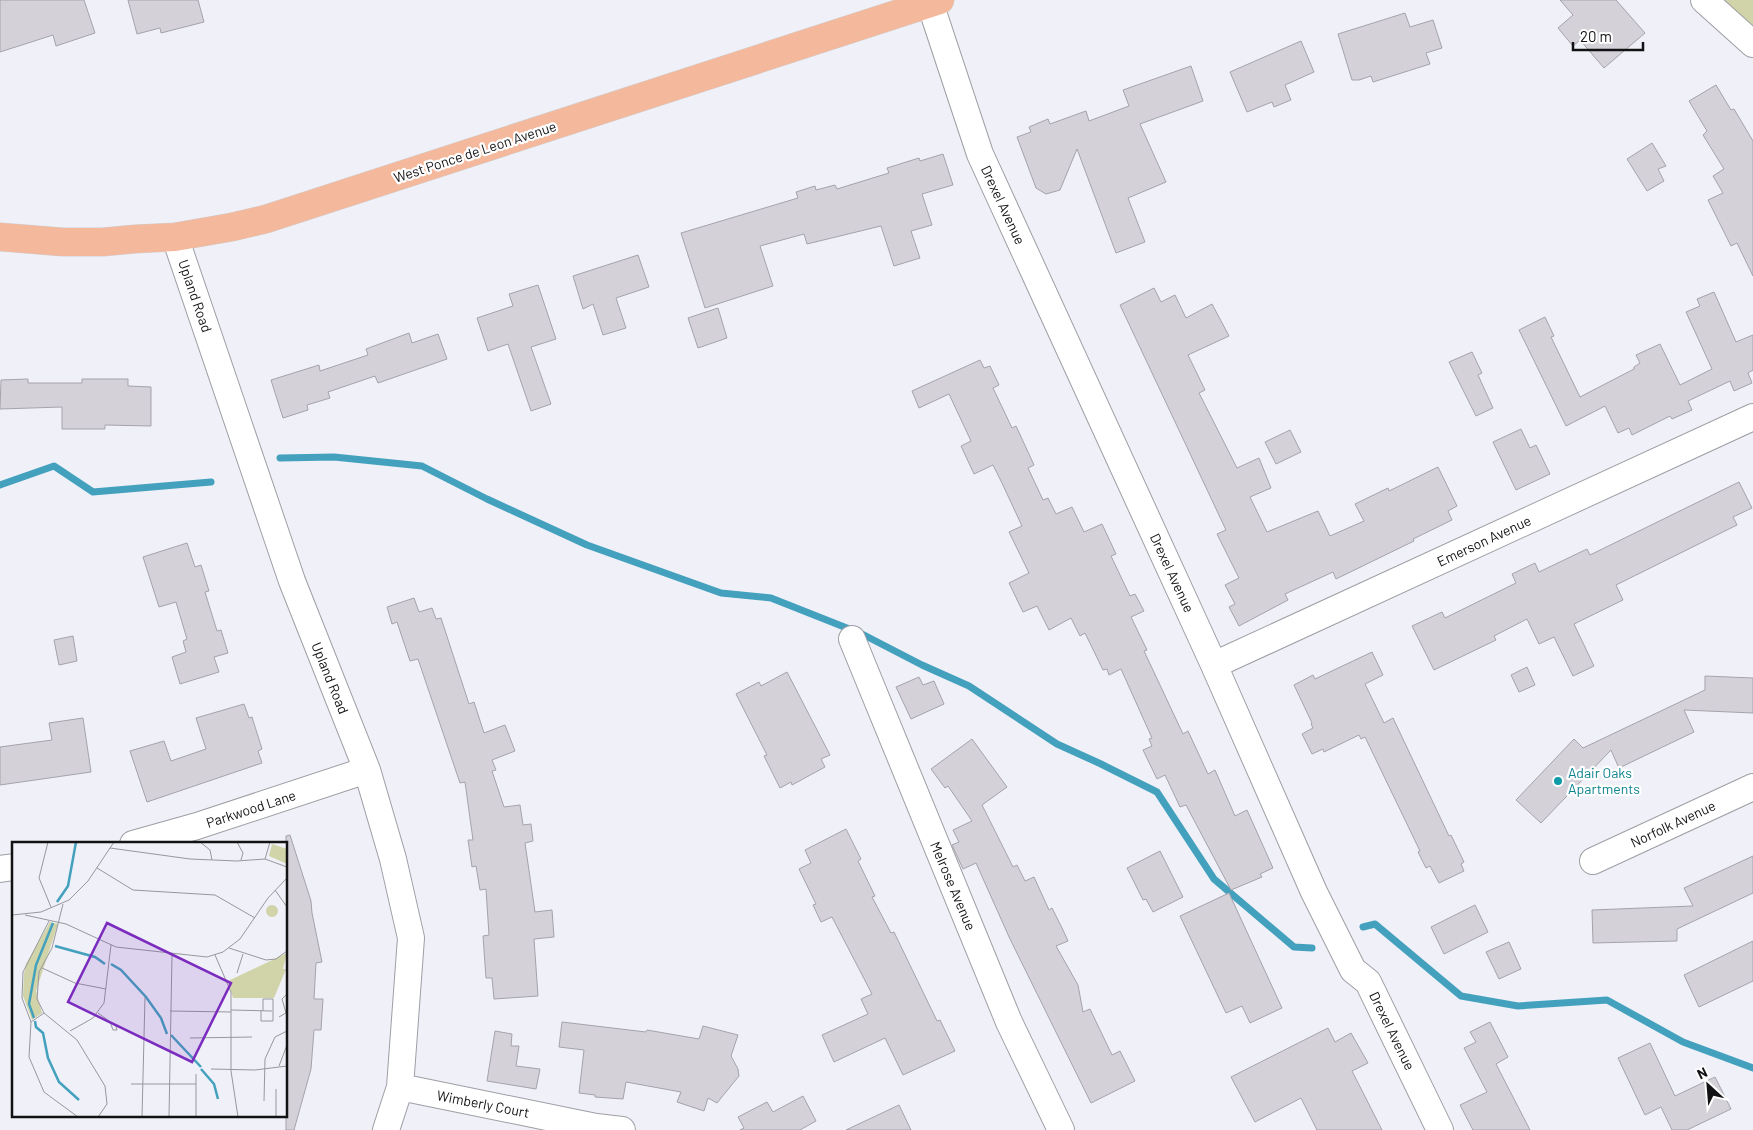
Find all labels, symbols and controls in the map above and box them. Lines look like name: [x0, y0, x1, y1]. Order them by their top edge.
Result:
scale bar: [1573, 20, 1643, 52]
text: 20 m: [1580, 27, 1612, 45]
street label: West Ponce de Leon Avenue: [391, 117, 558, 186]
street label: Drexel Avenue: [978, 163, 1029, 247]
street label: Upland Road: [175, 257, 216, 335]
street label: Emerson Avenue: [1434, 511, 1533, 570]
street label: Drexel Avenue: [1147, 531, 1198, 615]
street label: Upland Road: [308, 639, 353, 716]
place label: Adair Oaks Apartments: [1568, 764, 1640, 797]
marker: Adair Oaks Apartments: [1552, 775, 1564, 787]
street label: Parkwood Lane: [204, 786, 298, 831]
street label: Norfolk Avenue: [1628, 796, 1718, 851]
street label: Melrose Avenue: [927, 839, 980, 933]
inset map: [12, 842, 288, 1118]
street label: Drexel Avenue: [1366, 989, 1419, 1073]
north arrow: [1683, 1060, 1733, 1110]
text: N: [1694, 1063, 1710, 1083]
street label: Wimberly Court: [435, 1086, 531, 1121]

